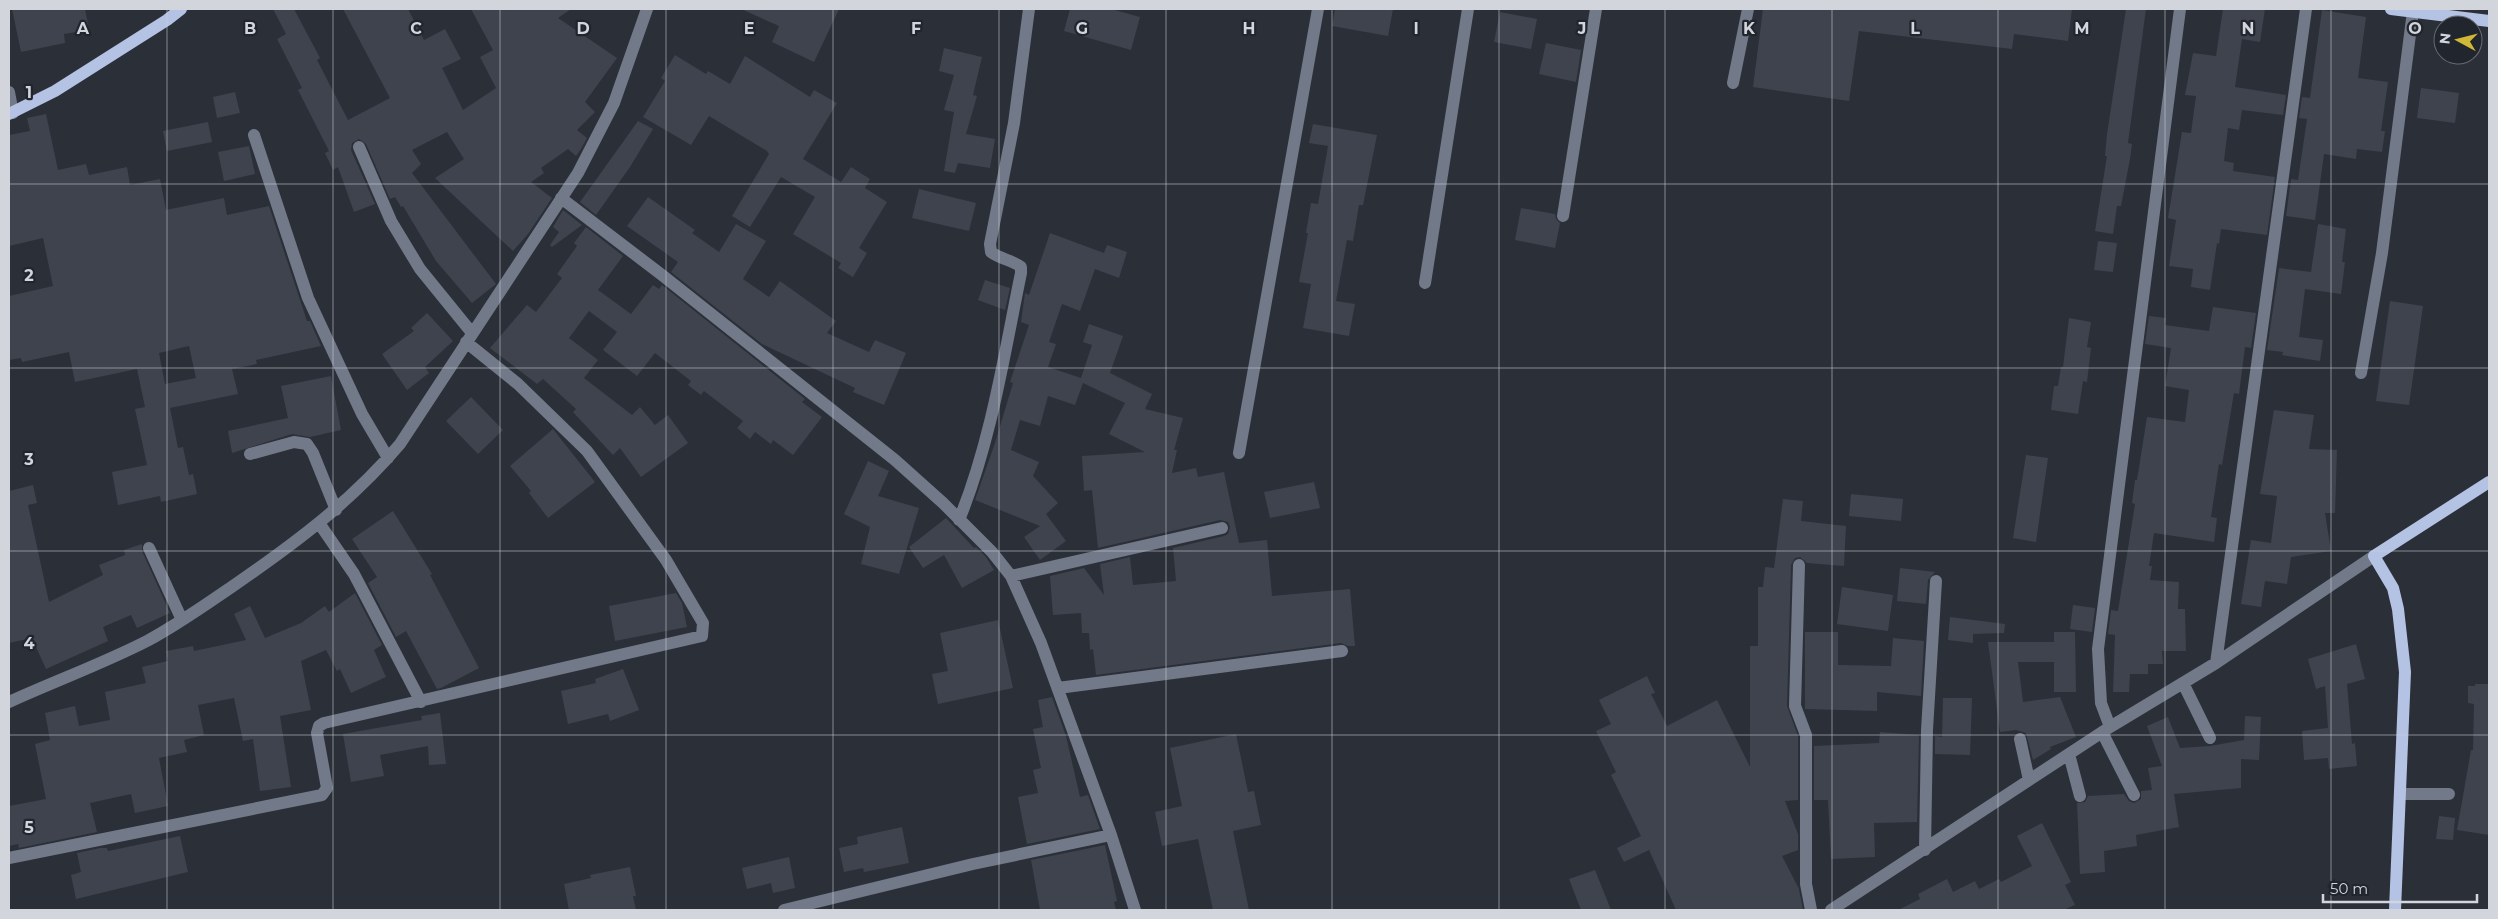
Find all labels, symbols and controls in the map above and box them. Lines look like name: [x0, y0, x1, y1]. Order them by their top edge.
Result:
north arrow: [2433, 15, 2483, 65]
text: A: [76, 19, 90, 38]
text: B: [244, 19, 256, 38]
text: C: [410, 19, 422, 38]
text: D: [576, 19, 590, 38]
text: E: [744, 19, 754, 38]
text: F: [911, 19, 921, 38]
text: G: [1076, 19, 1088, 38]
text: H: [1243, 19, 1255, 38]
text: I: [1413, 19, 1419, 38]
text: J: [1577, 19, 1586, 38]
text: K: [1743, 19, 1756, 38]
text: L: [1910, 19, 1920, 38]
text: M: [2074, 19, 2090, 38]
text: N: [2242, 19, 2254, 38]
text: O: [2408, 19, 2422, 38]
text: N: [2435, 32, 2455, 45]
text: 1: [26, 83, 32, 102]
text: 2: [24, 266, 34, 285]
text: 3: [23, 450, 34, 469]
text: 4: [23, 634, 35, 653]
text: 5: [24, 818, 34, 837]
scale bar: [2323, 872, 2477, 904]
text: 50 m: [2330, 879, 2368, 898]

